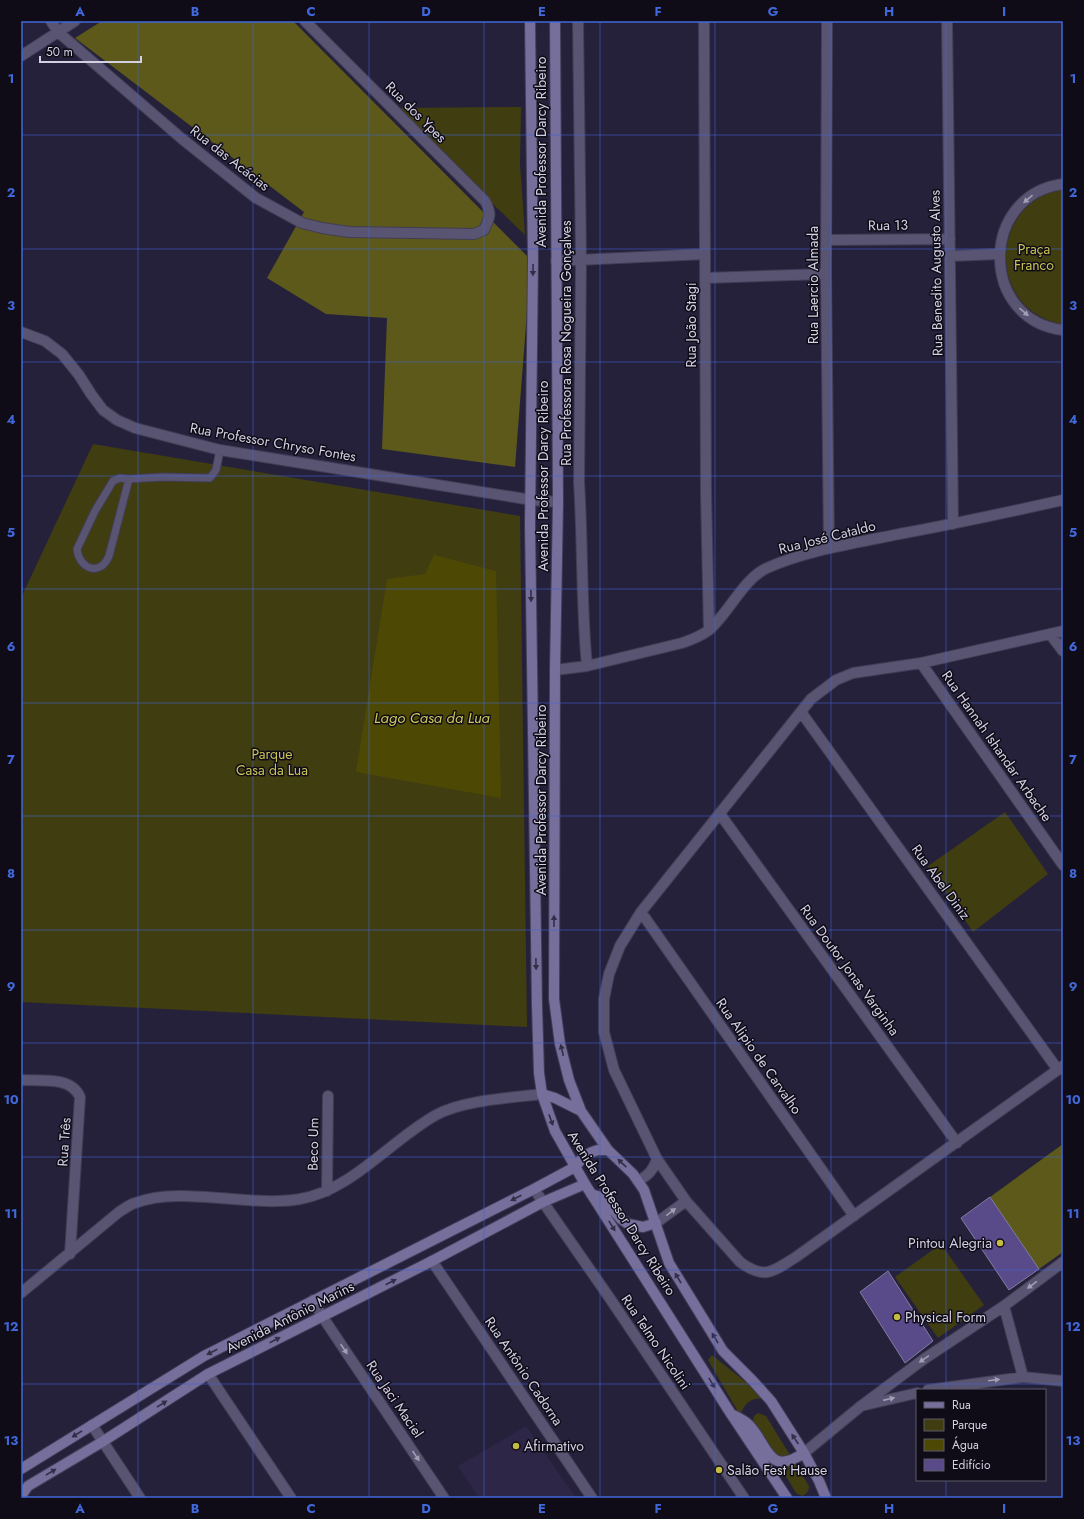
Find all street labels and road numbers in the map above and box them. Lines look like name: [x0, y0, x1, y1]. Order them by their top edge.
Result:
street label: Avenida Professor Darcy Ribeiro: [531, 56, 551, 247]
street label: Rua dos Ypes: [381, 77, 451, 147]
street label: Rua das Acácias: [186, 121, 274, 196]
street label: Rua Benedito Augusto Alves: [925, 189, 947, 356]
street label: Rua 13: [868, 215, 909, 235]
street label: Rua Professora Rosa Nogueira Gonçalves: [556, 220, 576, 466]
street label: Rua Laercio Almada: [803, 226, 823, 344]
street label: Rua João Stagi: [681, 282, 701, 368]
street label: Avenida Professor Darcy Ribeiro: [533, 380, 553, 571]
street label: Rua Professor Chryso Fontes: [188, 418, 358, 467]
street label: Rua José Cataldo: [776, 515, 878, 559]
street label: Rua Hannah Ishandar Arbache: [937, 667, 1057, 825]
street label: Avenida Professor Darcy Ribeiro: [531, 704, 551, 895]
street label: Rua Abel Diniz: [907, 840, 975, 924]
street label: Rua Doutor Jonas Varginha: [796, 900, 904, 1040]
street label: Rua Alipio de Carvalho: [711, 994, 807, 1118]
street label: Rua Três: [52, 1117, 76, 1167]
street label: Beco Um: [303, 1117, 323, 1171]
street label: Avenida Professor Darcy Ribeiro: [563, 1127, 681, 1300]
street label: Avenida Antônio Marins: [222, 1276, 358, 1358]
street label: Rua Telmo Nicolini: [617, 1290, 695, 1394]
street label: Rua Antônio Cadorna: [480, 1313, 568, 1429]
street label: Rua Jaci Maciel: [362, 1356, 428, 1442]

